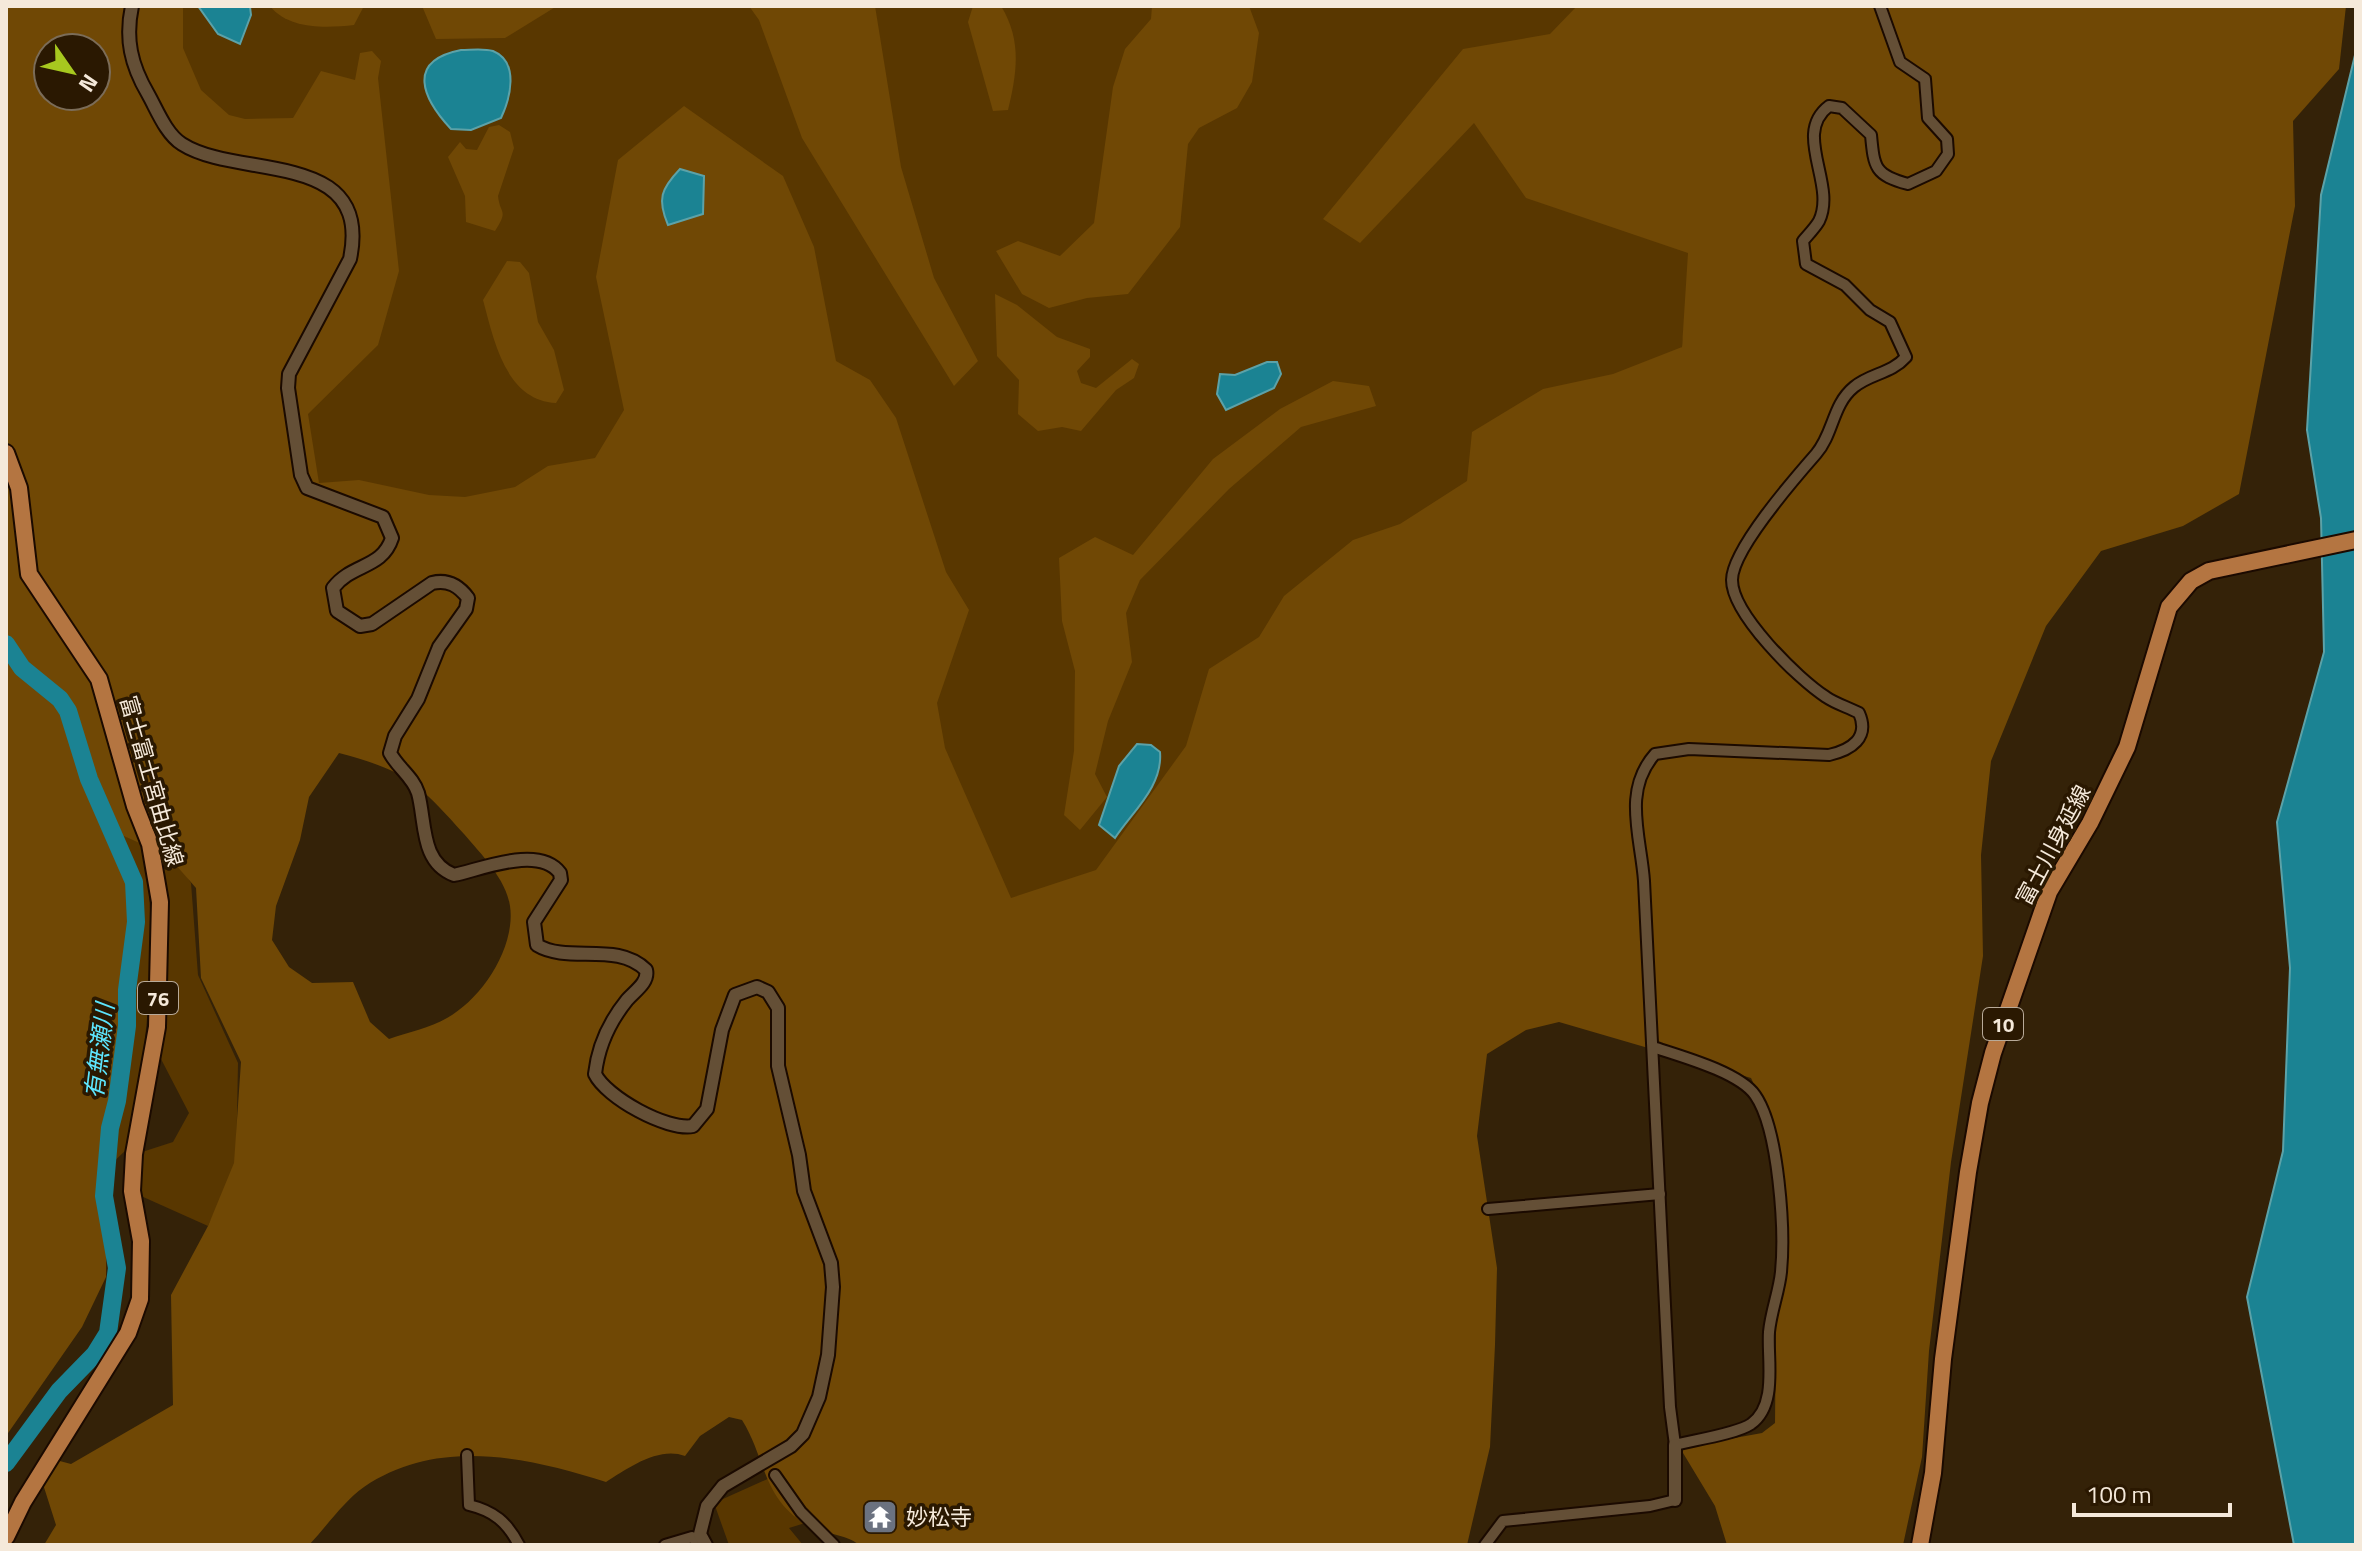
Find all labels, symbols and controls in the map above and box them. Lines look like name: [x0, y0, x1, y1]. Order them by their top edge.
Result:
north arrow: [32, 32, 112, 112]
text: N: [70, 67, 107, 99]
street label: 富士富士宮由比線: [111, 692, 193, 870]
street label: 富士川身延線: [2007, 779, 2099, 911]
road number: 76: [138, 982, 178, 1014]
water label: 有無瀬川: [75, 998, 123, 1101]
road number: 10: [1983, 1008, 2023, 1040]
scale bar: [2074, 1467, 2230, 1517]
text: 100 m: [2086, 1476, 2152, 1512]
temple icon: 妙松寺: [861, 1498, 899, 1536]
place label: 妙松寺: [906, 1500, 972, 1534]

